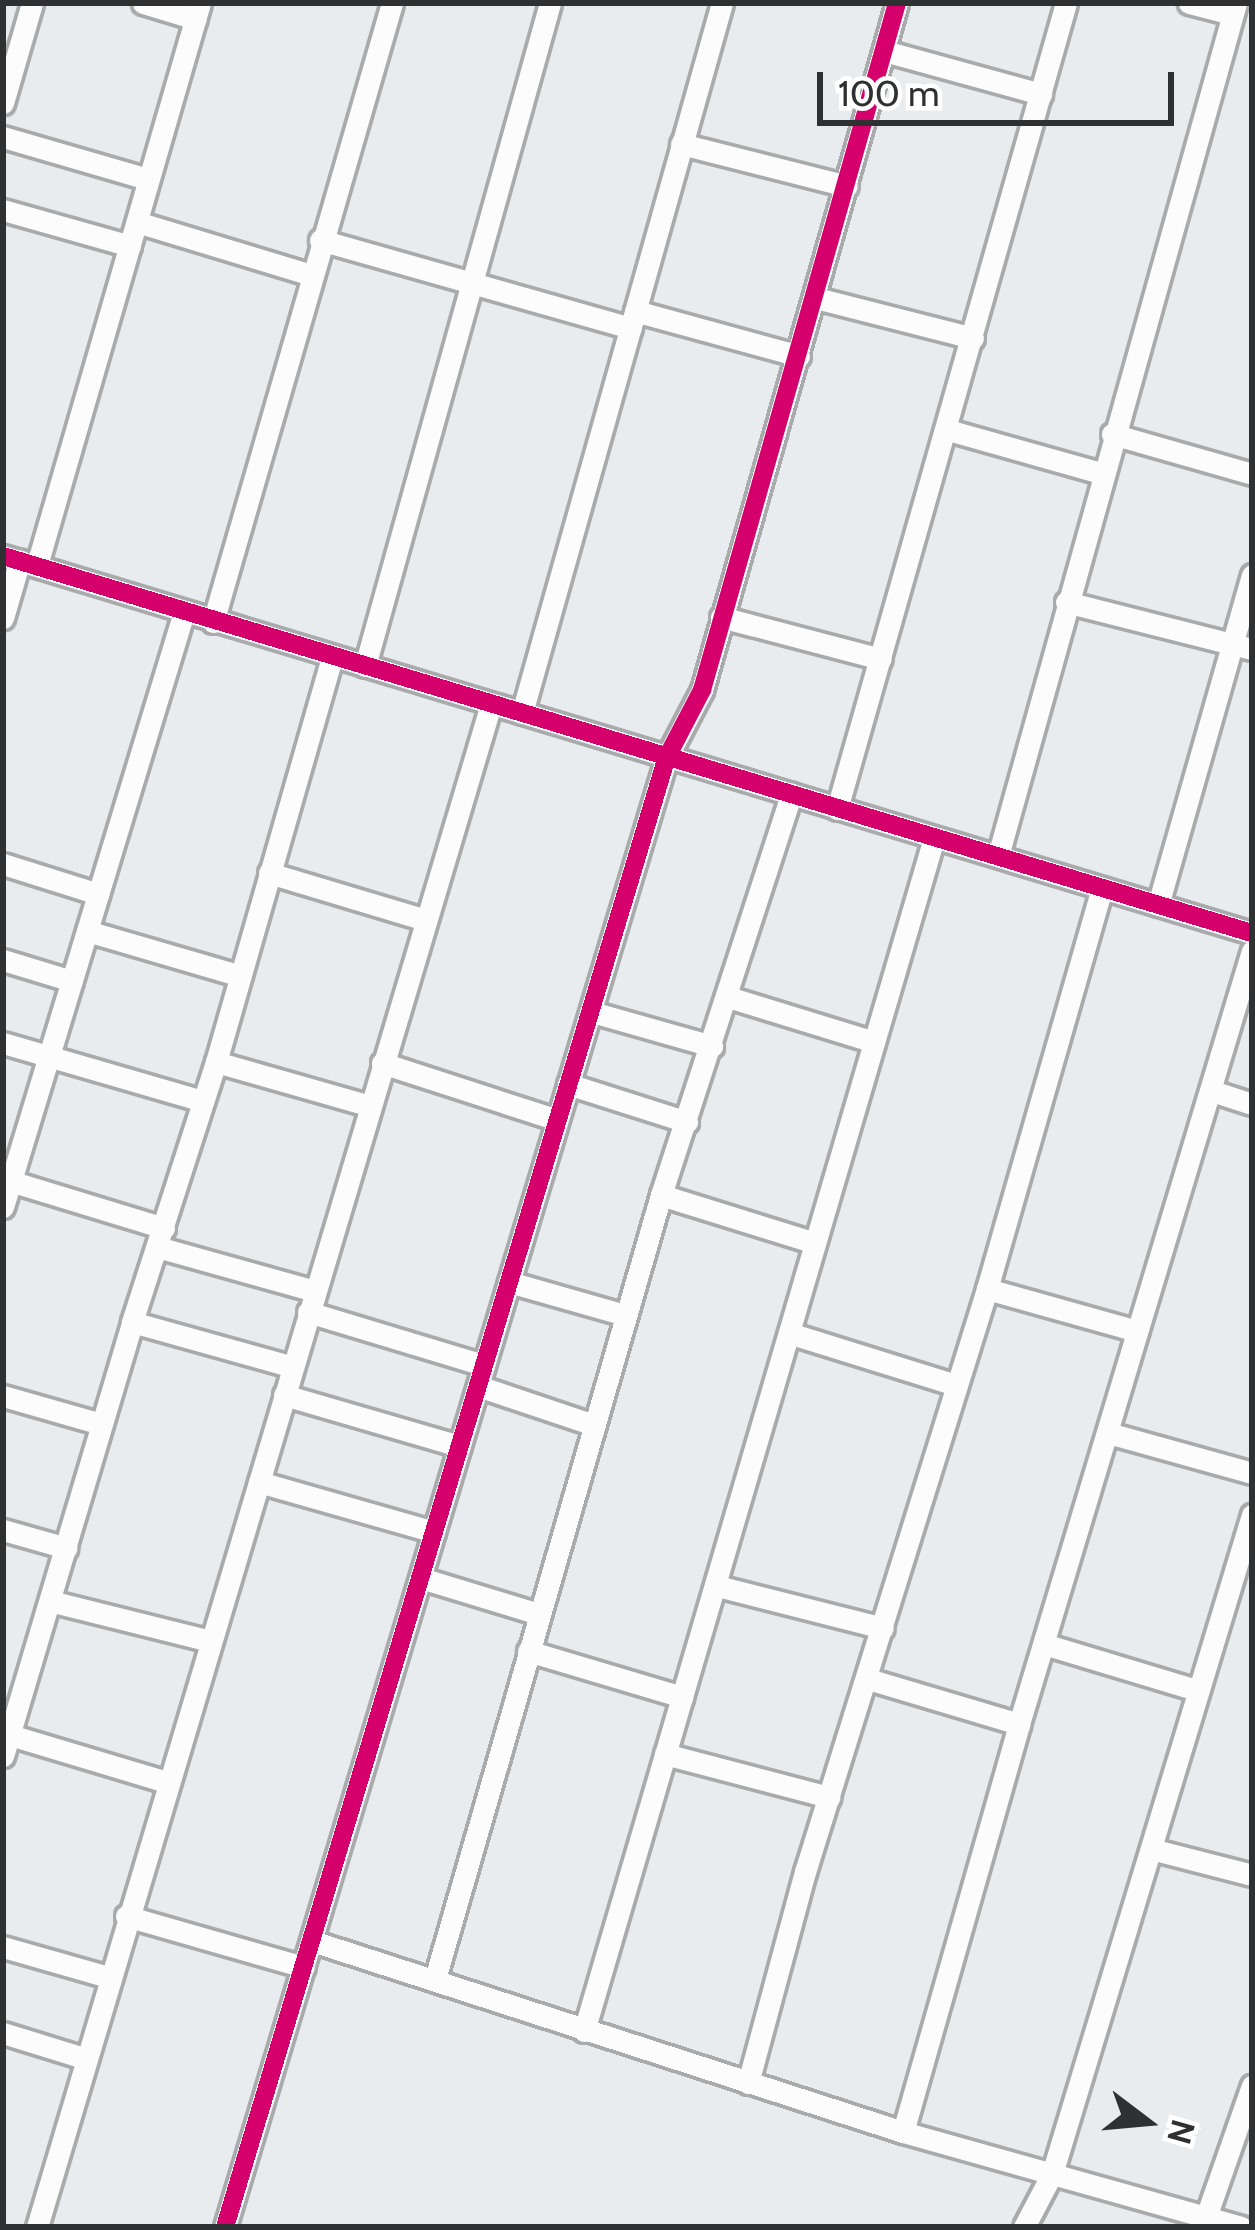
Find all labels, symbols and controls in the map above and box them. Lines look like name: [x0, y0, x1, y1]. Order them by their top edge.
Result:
scale bar: [823, 48, 1180, 122]
text: 100 m: [838, 71, 940, 115]
north arrow: [1087, 2062, 1207, 2182]
text: N: [1159, 2115, 1204, 2149]

